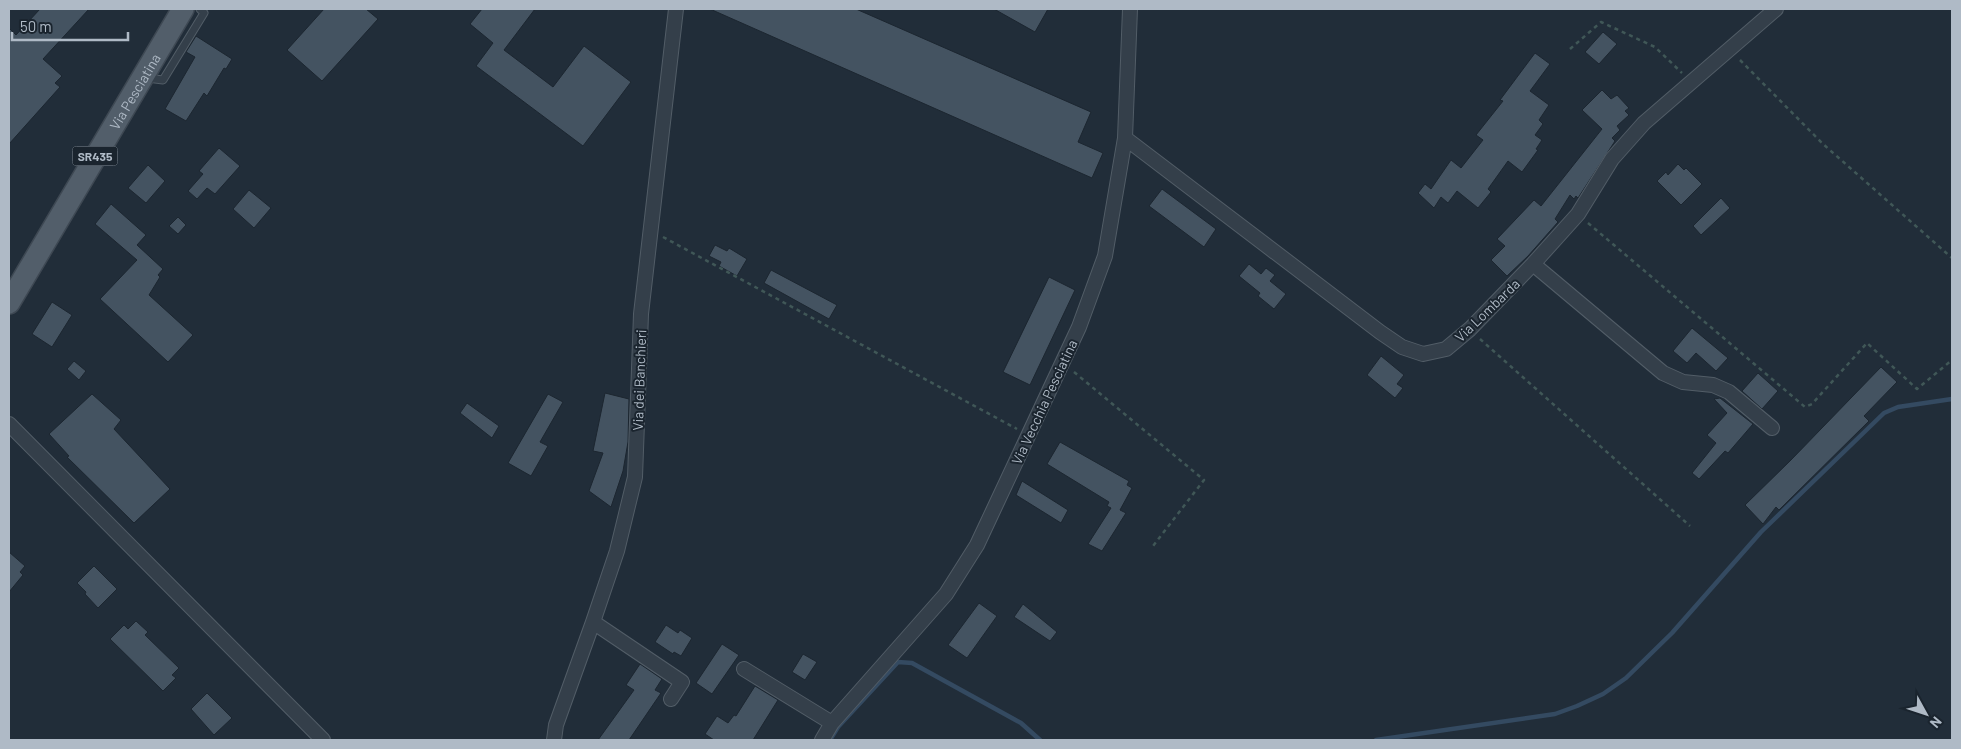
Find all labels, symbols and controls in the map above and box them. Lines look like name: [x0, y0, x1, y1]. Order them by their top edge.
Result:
scale bar: [12, 10, 129, 42]
text: 50 m: [20, 17, 52, 35]
street label: Via Pesciatina: [105, 50, 163, 132]
road number: SR435: [72, 146, 118, 166]
street label: Via Lombarda: [1451, 275, 1523, 345]
street label: Via dei Banchieri: [629, 329, 649, 431]
street label: Via Vecchia Pesciatina: [1008, 337, 1080, 467]
north arrow: [1901, 689, 1951, 739]
text: N: [1927, 714, 1946, 732]

